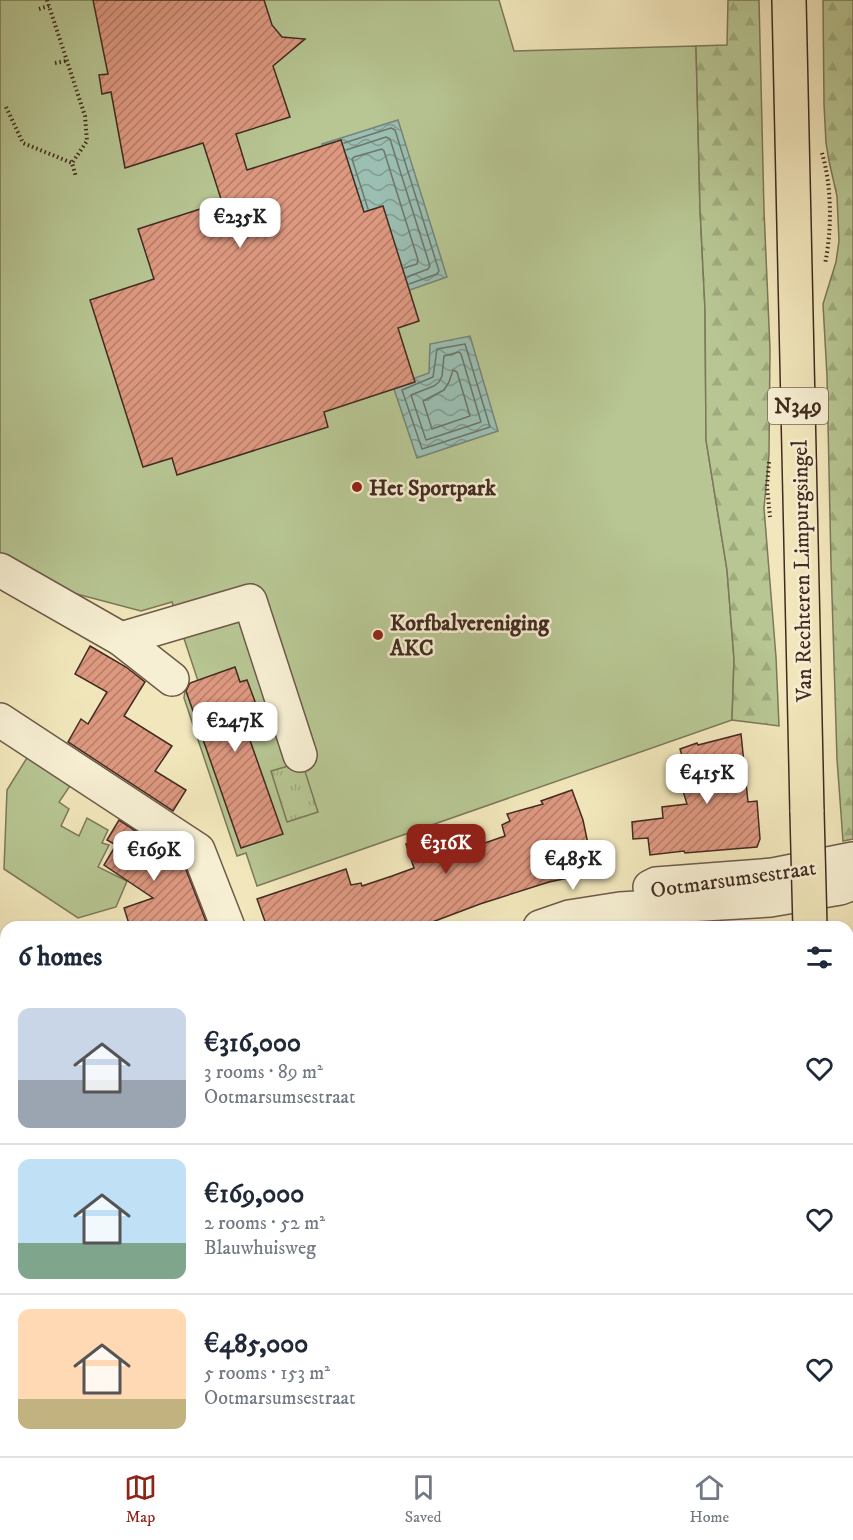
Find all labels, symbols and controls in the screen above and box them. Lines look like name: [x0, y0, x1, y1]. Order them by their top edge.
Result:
pin: €235K: [198, 198, 282, 249]
text: €235K: [214, 205, 267, 230]
road number: N349: [768, 388, 828, 424]
street label: Van Rechteren Limpurgsingel: [787, 439, 818, 703]
place label: Het Sportpark: [369, 475, 497, 502]
marker: Het Sportpark: [350, 480, 364, 494]
place label: Korfbalvereniging AKC: [389, 610, 550, 662]
marker: Korfbalvereniging AKC: [371, 628, 385, 642]
pin: €247K: [193, 702, 277, 753]
text: €247K: [207, 709, 264, 734]
pin: €415K: [665, 754, 749, 805]
text: €415K: [680, 761, 734, 786]
pin: €316K: [404, 824, 488, 875]
pin: €169K: [112, 831, 196, 882]
text: €316K: [421, 831, 471, 856]
text: €169K: [127, 838, 181, 863]
pin: €485K: [531, 840, 615, 891]
text: €485K: [544, 847, 602, 872]
street label: Ootmarsumsestraat: [649, 855, 818, 904]
text: 6 homes: [18, 941, 102, 974]
icon: filters: [803, 941, 836, 974]
text: €316,000: [204, 1027, 301, 1060]
icon: home: [66, 1032, 138, 1104]
icon: heart: [803, 1052, 836, 1085]
text: 3 rooms · 89 m²: [204, 1060, 323, 1085]
text: Ootmarsumsestraat: [204, 1085, 356, 1110]
text: €169,000: [204, 1178, 304, 1211]
icon: home: [66, 1183, 138, 1255]
icon: heart: [803, 1203, 836, 1236]
text: 2 rooms · 52 m²: [204, 1211, 325, 1236]
text: Blauwhuisweg: [204, 1236, 316, 1261]
text: €485,000: [204, 1328, 308, 1361]
icon: home: [66, 1333, 138, 1405]
icon: heart: [803, 1353, 836, 1386]
text: 5 rooms · 153 m²: [204, 1361, 330, 1386]
text: Ootmarsumsestraat: [204, 1386, 356, 1411]
tab: Map: [124, 1471, 157, 1527]
tab: Saved: [405, 1471, 442, 1527]
tab: Home: [689, 1471, 729, 1527]

